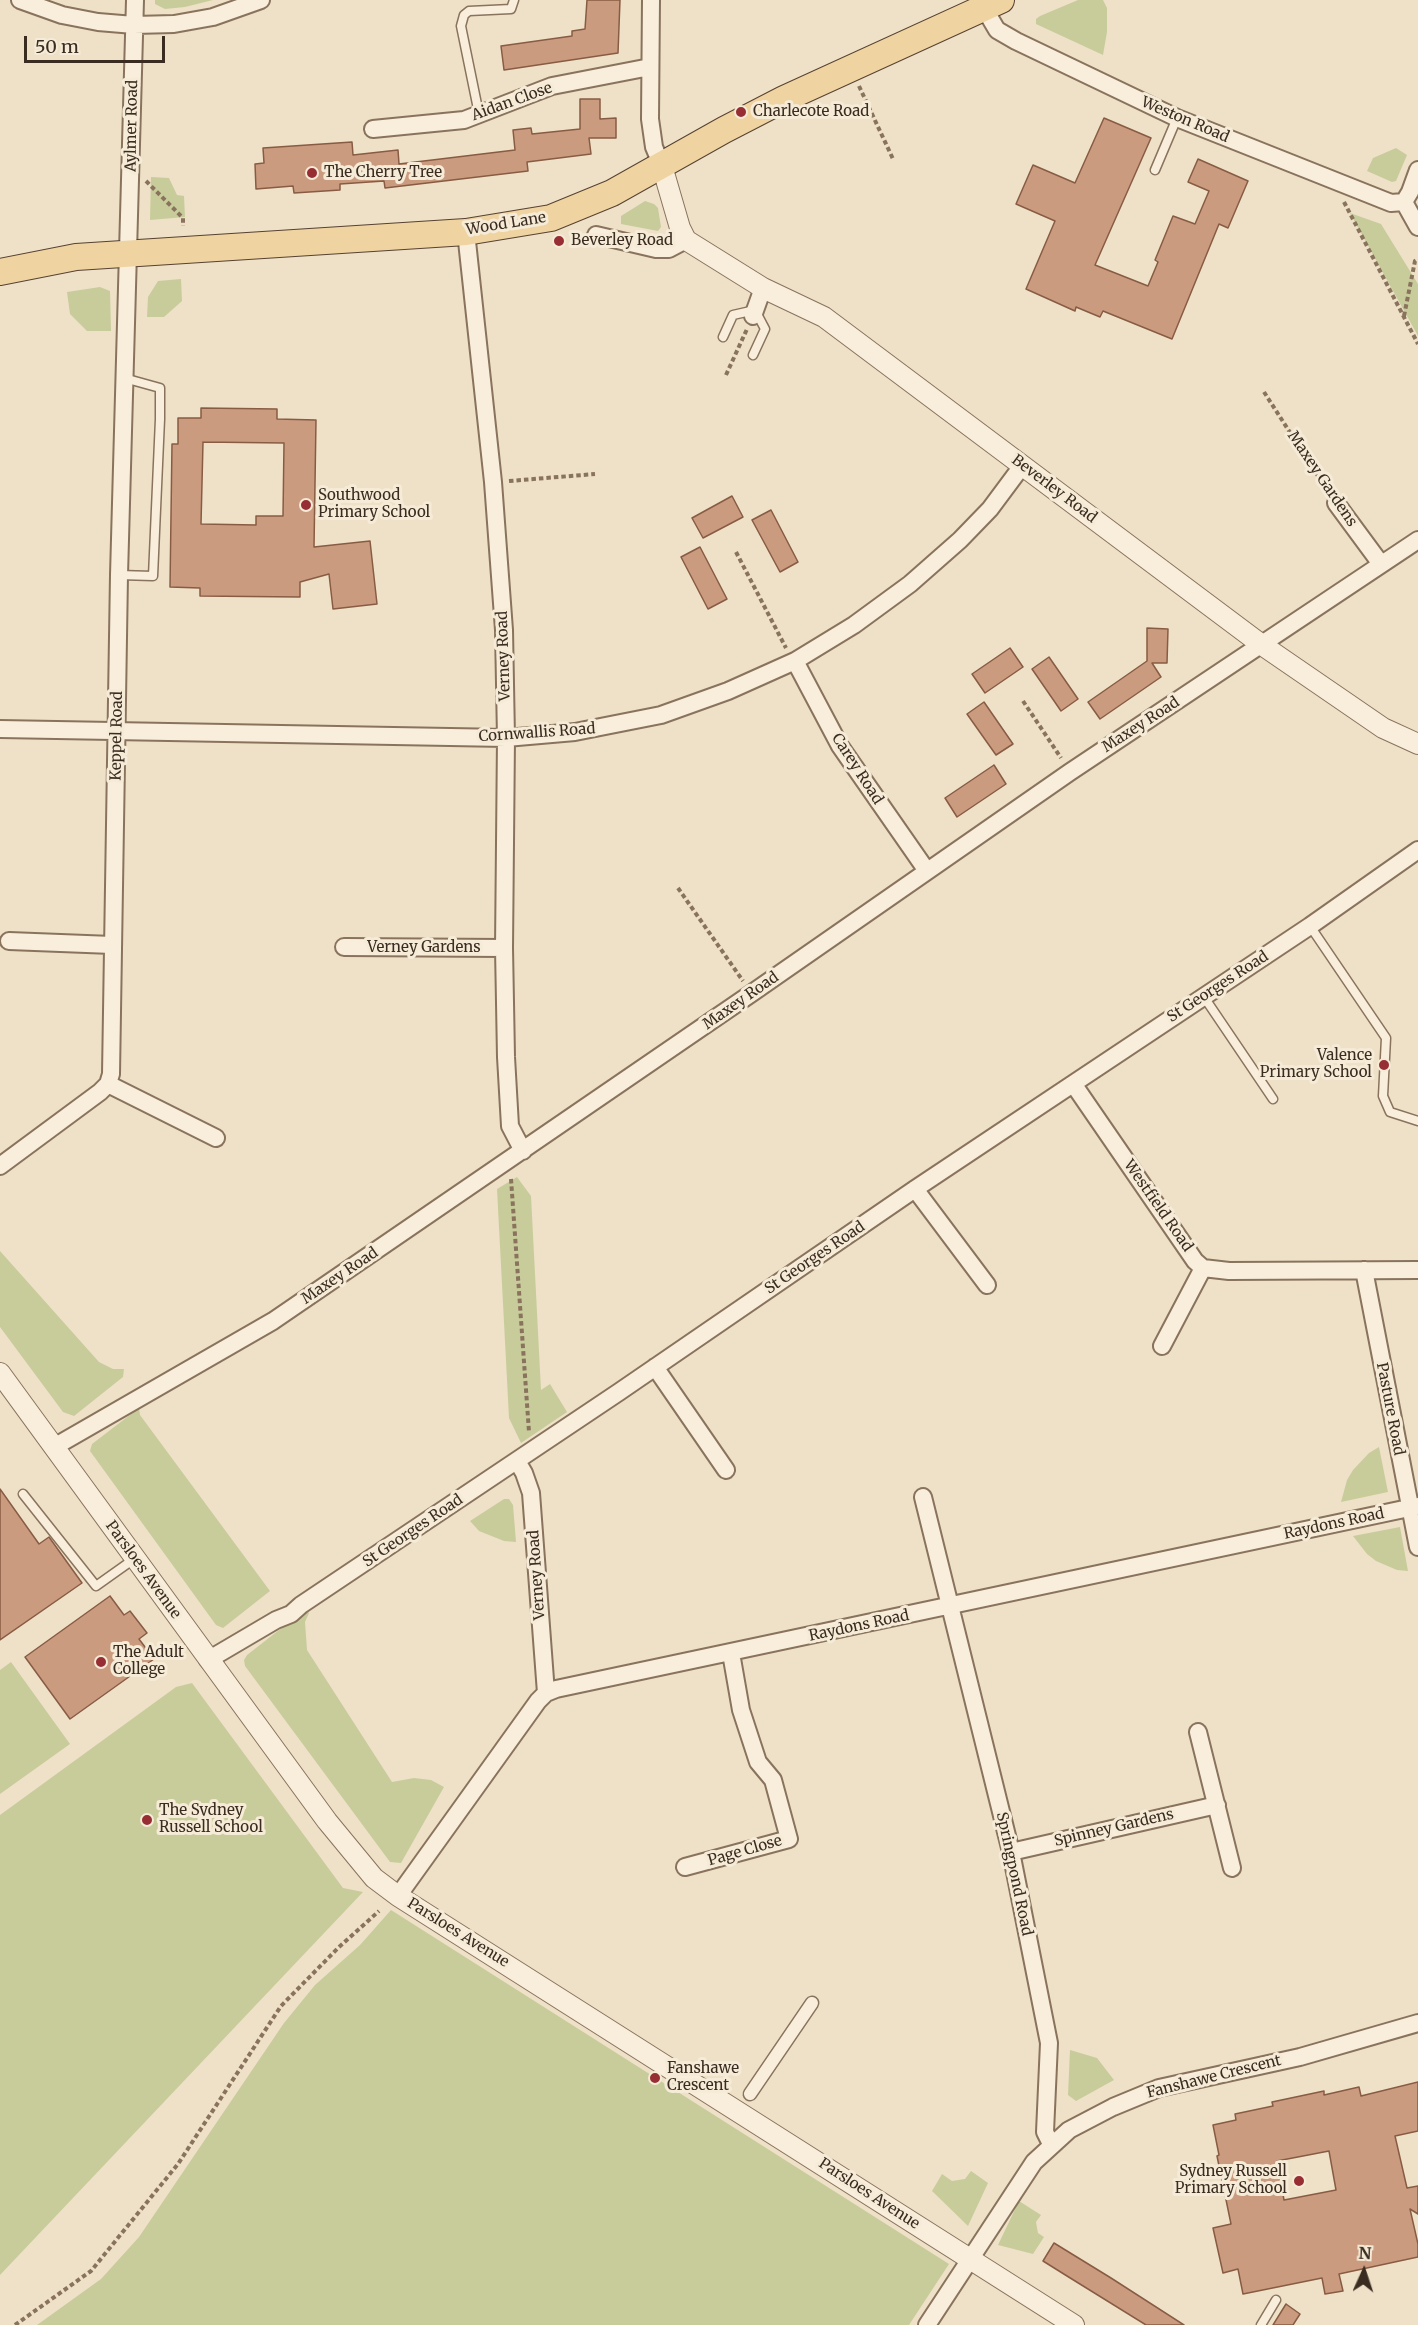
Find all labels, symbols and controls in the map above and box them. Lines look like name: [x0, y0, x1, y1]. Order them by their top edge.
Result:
scale bar: [27, 24, 168, 62]
text: 50 m: [35, 35, 79, 58]
street label: Aidan Close: [469, 79, 555, 125]
street label: Aylmer Road: [122, 80, 142, 172]
street label: Weston Road: [1138, 93, 1232, 147]
place label: Charlecote Road: [753, 103, 869, 121]
marker: Charlecote Road: [734, 105, 748, 119]
place label: The Cherry Tree: [324, 164, 442, 182]
marker: The Cherry Tree: [305, 166, 319, 180]
street label: Wood Lane: [465, 209, 547, 239]
place label: Beverley Road: [571, 232, 673, 250]
marker: Beverley Road: [552, 234, 566, 248]
street label: Maxey Gardens: [1283, 428, 1361, 530]
street label: Beverley Road: [1008, 451, 1100, 527]
place label: Southwood Primary School: [318, 487, 430, 522]
marker: Southwood Primary School: [299, 498, 313, 512]
street label: Verney Road: [493, 611, 515, 701]
street label: Keppel Road: [107, 691, 127, 781]
street label: Maxey Road: [1099, 693, 1183, 757]
street label: Cornwallis Road: [478, 720, 596, 746]
street label: Carey Road: [827, 730, 887, 808]
street label: Verney Gardens: [367, 939, 481, 957]
street label: St Georges Road: [1164, 948, 1272, 1026]
street label: Maxey Road: [700, 968, 782, 1034]
place label: Valence Primary School: [1260, 1047, 1372, 1082]
marker: Valence Primary School: [1377, 1058, 1391, 1072]
street label: Westfield Road: [1120, 1157, 1196, 1255]
street label: St Georges Road: [762, 1218, 868, 1298]
street label: Maxey Road: [298, 1244, 382, 1308]
street label: Pasture Road: [1372, 1361, 1408, 1457]
street label: St Georges Road: [360, 1491, 466, 1571]
street label: Raydons Road: [1282, 1505, 1386, 1543]
street label: Parsloes Avenue: [101, 1518, 185, 1622]
street label: Verney Road: [525, 1529, 549, 1621]
street label: Raydons Road: [807, 1607, 911, 1645]
place label: The Adult College: [113, 1644, 184, 1679]
marker: The Adult College: [94, 1655, 108, 1669]
place label: The Sydney Russell School: [159, 1802, 263, 1837]
street label: Spinney Gardens: [1052, 1805, 1176, 1851]
street label: Springpond Road: [992, 1811, 1036, 1937]
marker: The Sydney Russell School: [140, 1813, 154, 1827]
street label: Page Close: [706, 1832, 784, 1870]
street label: Parsloes Avenue: [404, 1894, 512, 1972]
street label: Fanshawe Crescent: [1145, 2052, 1283, 2102]
place label: Fanshawe Crescent: [667, 2060, 739, 2095]
marker: Fanshawe Crescent: [648, 2071, 662, 2085]
street label: Parsloes Avenue: [815, 2155, 923, 2233]
place label: Sydney Russell Primary School: [1175, 2163, 1287, 2198]
marker: Sydney Russell Primary School: [1292, 2174, 1306, 2188]
north arrow: [1334, 2241, 1394, 2301]
text: N: [1358, 2243, 1372, 2263]

